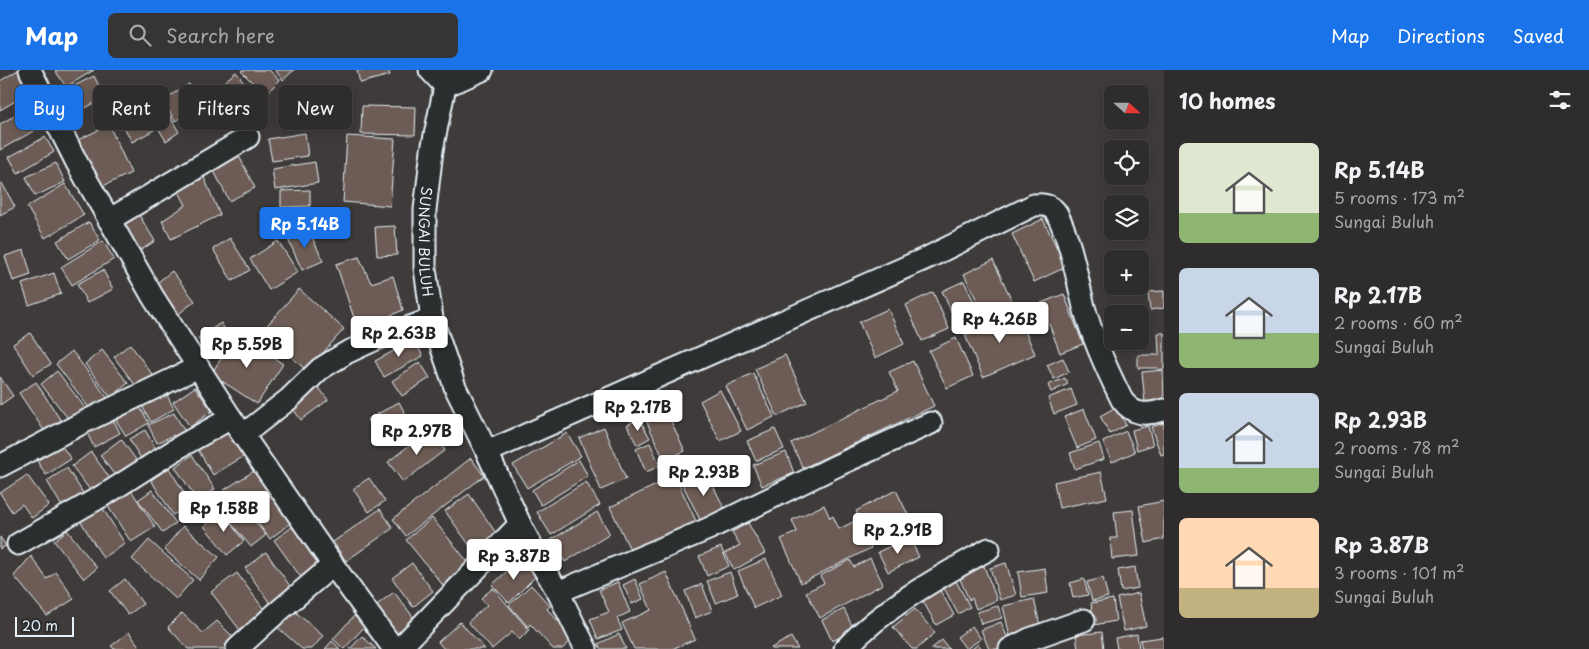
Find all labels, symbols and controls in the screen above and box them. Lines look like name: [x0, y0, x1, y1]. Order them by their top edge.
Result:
search box: [108, 13, 458, 58]
text: Map: [25, 17, 78, 53]
icon: search: [126, 21, 154, 49]
text: Search here: [166, 21, 275, 49]
text: Map: [1331, 22, 1369, 49]
text: Directions: [1397, 22, 1485, 49]
text: Saved: [1513, 22, 1564, 49]
text: 10 homes: [1179, 84, 1276, 116]
chip: Buy: [15, 85, 83, 130]
chip: Rent: [93, 85, 169, 130]
chip: Filters: [179, 85, 268, 130]
chip: New: [278, 85, 352, 130]
north arrow: [1104, 85, 1149, 130]
map controls: [1104, 85, 1149, 350]
icon: filters: [1546, 86, 1574, 114]
button: locate: [1104, 140, 1149, 185]
text: Rp 5.14B: [1334, 153, 1425, 185]
icon: home: [1219, 163, 1279, 223]
street label: SUNGAI BULUH: [415, 185, 439, 298]
text: 5 rooms · 173 m²: [1334, 185, 1465, 209]
button: layers: [1104, 195, 1149, 240]
pin: Rp 5.14B: [253, 206, 357, 249]
text: Sungai Buluh: [1334, 209, 1434, 233]
text: Rp 5.14B: [270, 211, 340, 235]
button: +: [1104, 250, 1149, 295]
text: Rp 2.17B: [1334, 278, 1422, 310]
icon: home: [1219, 288, 1279, 348]
pin: Rp 4.26B: [948, 302, 1052, 344]
button: −: [1104, 305, 1149, 350]
text: Rp 4.26B: [962, 306, 1038, 330]
text: 2 rooms · 60 m²: [1334, 310, 1463, 334]
pin: Rp 2.63B: [347, 316, 451, 358]
text: Rp 2.63B: [362, 320, 436, 344]
pin: Rp 5.59B: [195, 326, 299, 369]
text: Rp 5.59B: [211, 331, 283, 355]
text: Sungai Buluh: [1334, 334, 1434, 358]
pin: Rp 2.17B: [586, 390, 690, 432]
text: Rp 2.17B: [604, 394, 672, 418]
text: Rp 2.93B: [1334, 403, 1427, 435]
icon: home: [1219, 413, 1279, 473]
pin: Rp 2.97B: [365, 414, 469, 456]
text: Rp 2.97B: [382, 418, 452, 442]
text: 2 rooms · 78 m²: [1334, 435, 1460, 459]
pin: Rp 2.93B: [652, 454, 756, 497]
text: Rp 2.93B: [669, 459, 739, 483]
text: Sungai Buluh: [1334, 459, 1434, 483]
pin: Rp 1.58B: [172, 490, 276, 533]
text: Rp 1.58B: [190, 495, 258, 519]
pin: Rp 2.91B: [846, 512, 950, 555]
text: Rp 2.91B: [864, 517, 932, 541]
text: Rp 3.87B: [1334, 528, 1429, 560]
pin: Rp 3.87B: [462, 538, 566, 581]
icon: home: [1219, 538, 1279, 598]
text: Rp 3.87B: [478, 543, 550, 567]
text: 3 rooms · 101 m²: [1334, 560, 1465, 584]
text: Sungai Buluh: [1334, 584, 1434, 608]
scale bar: [15, 614, 74, 637]
text: 20 m: [22, 615, 58, 636]

